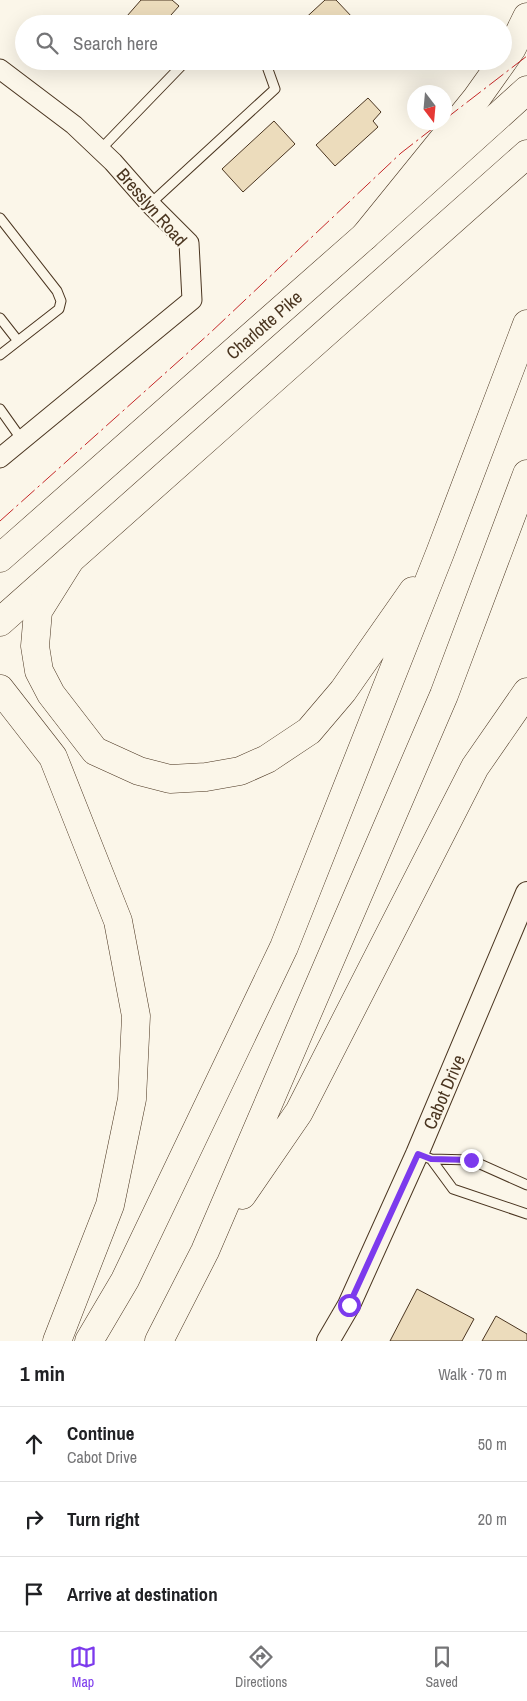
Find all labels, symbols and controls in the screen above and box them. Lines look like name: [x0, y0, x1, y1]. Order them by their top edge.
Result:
search box: [15, 15, 512, 70]
icon: search: [33, 29, 61, 57]
text: Search here: [73, 30, 158, 56]
north arrow: [407, 85, 452, 130]
street label: Bresslyn Road: [111, 163, 193, 251]
street label: Charlotte Pike: [221, 285, 307, 365]
street label: Cabot Drive: [417, 1051, 471, 1133]
route end: [460, 1149, 483, 1172]
route start: [338, 1294, 361, 1317]
text: 1 min: [20, 1359, 65, 1388]
text: Walk · 70 m: [438, 1363, 507, 1385]
text: Continue: [67, 1420, 135, 1446]
icon: ahead: [20, 1430, 48, 1458]
text: 50 m: [478, 1433, 507, 1455]
text: Cabot Drive: [67, 1446, 137, 1468]
icon: right: [20, 1505, 48, 1533]
text: Turn right: [67, 1506, 139, 1532]
text: 20 m: [478, 1508, 507, 1530]
icon: arrive: [20, 1580, 48, 1608]
text: Arrive at destination: [67, 1581, 218, 1607]
tab: Map: [69, 1643, 97, 1691]
tab: Directions: [235, 1643, 287, 1691]
tab: Saved: [425, 1643, 458, 1691]

